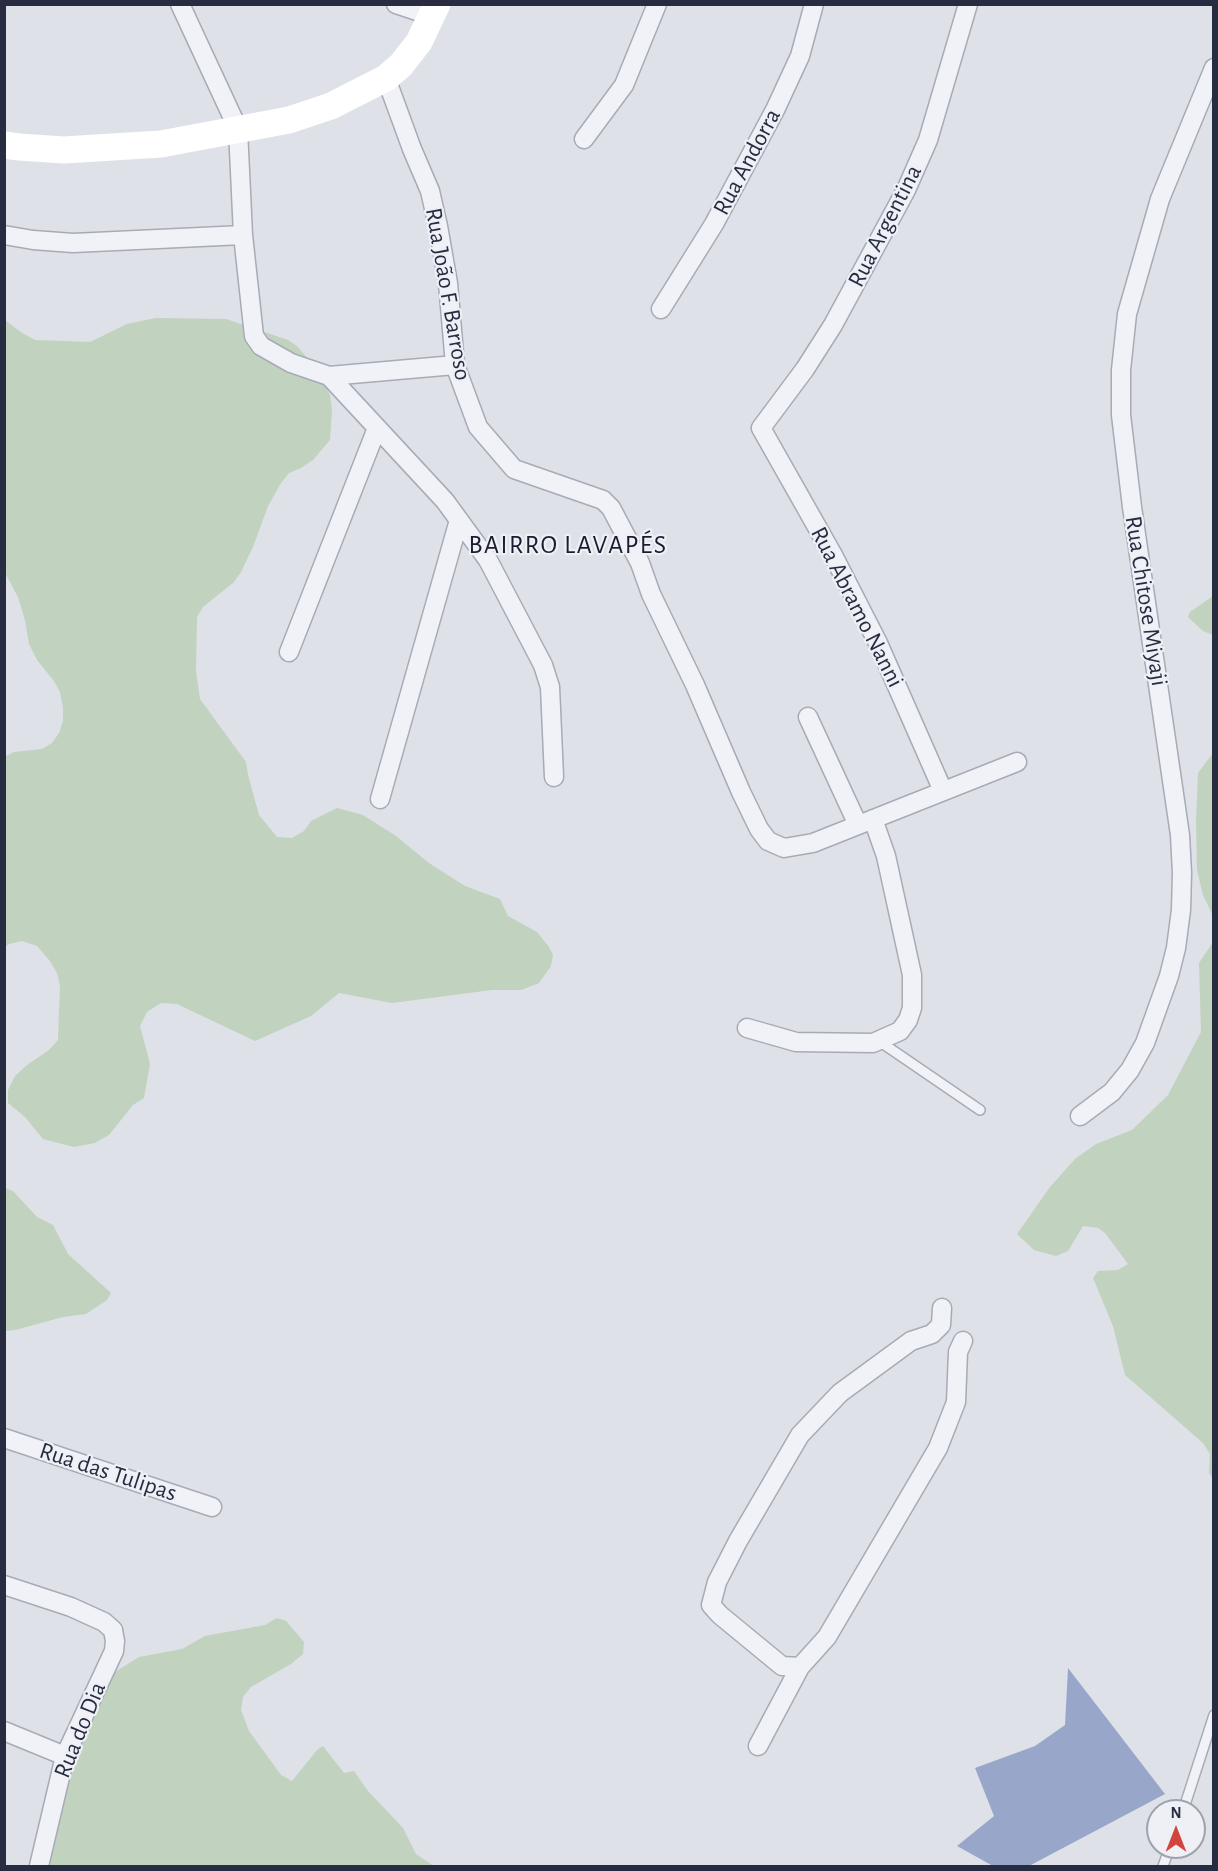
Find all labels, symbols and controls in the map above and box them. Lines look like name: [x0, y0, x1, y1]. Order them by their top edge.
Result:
street label: Rua Andorra: [707, 104, 787, 220]
street label: Rua Argentina: [842, 160, 928, 292]
street label: Rua João F. Barroso: [419, 205, 477, 383]
street label: Rua Chitose Miyaji: [1118, 514, 1174, 688]
street label: Rua Abramo Nanni: [804, 522, 910, 692]
district label: BAIRRO LAVAPÉS: [468, 529, 668, 561]
street label: Rua das Tulipas: [36, 1436, 180, 1508]
street label: Rua do Dia: [48, 1678, 112, 1782]
north arrow: [1146, 1799, 1206, 1859]
text: N: [1170, 1805, 1182, 1821]

